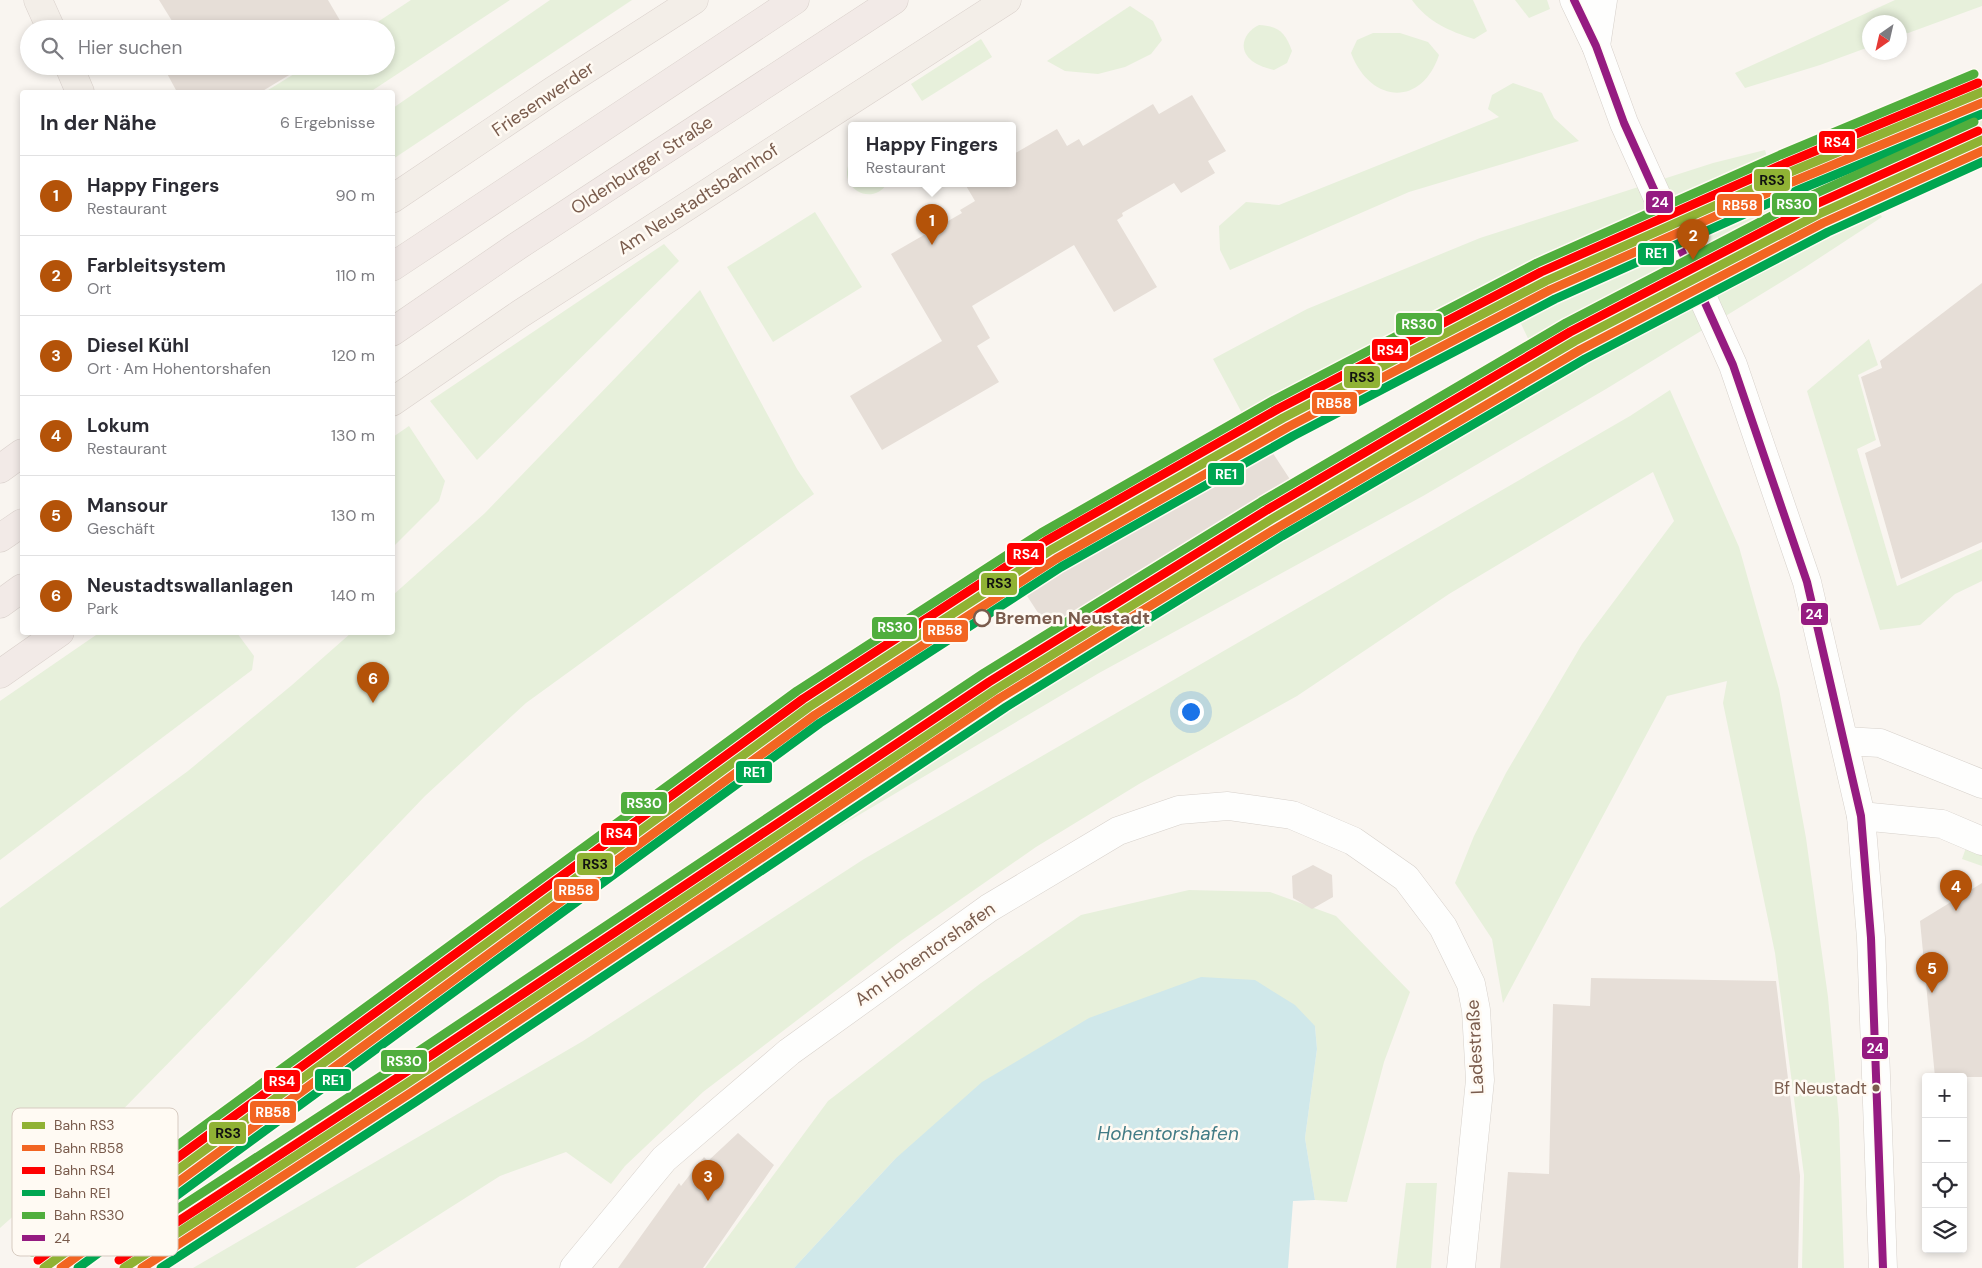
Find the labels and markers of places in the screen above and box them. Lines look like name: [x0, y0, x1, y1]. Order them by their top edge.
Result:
pin: 1: [916, 204, 948, 245]
pin: 2: [1677, 219, 1709, 260]
place label: Bremen Neustadt: [995, 606, 1150, 630]
marker: Bremen Neustadt: [973, 609, 991, 627]
pin: 6: [357, 662, 389, 703]
pin: 4: [1940, 870, 1972, 911]
pin: 5: [1916, 952, 1948, 993]
place label: Bf Neustadt: [1774, 1077, 1867, 1099]
marker: Bf Neustadt: [1871, 1083, 1881, 1093]
pin: 3: [692, 1160, 724, 1201]

